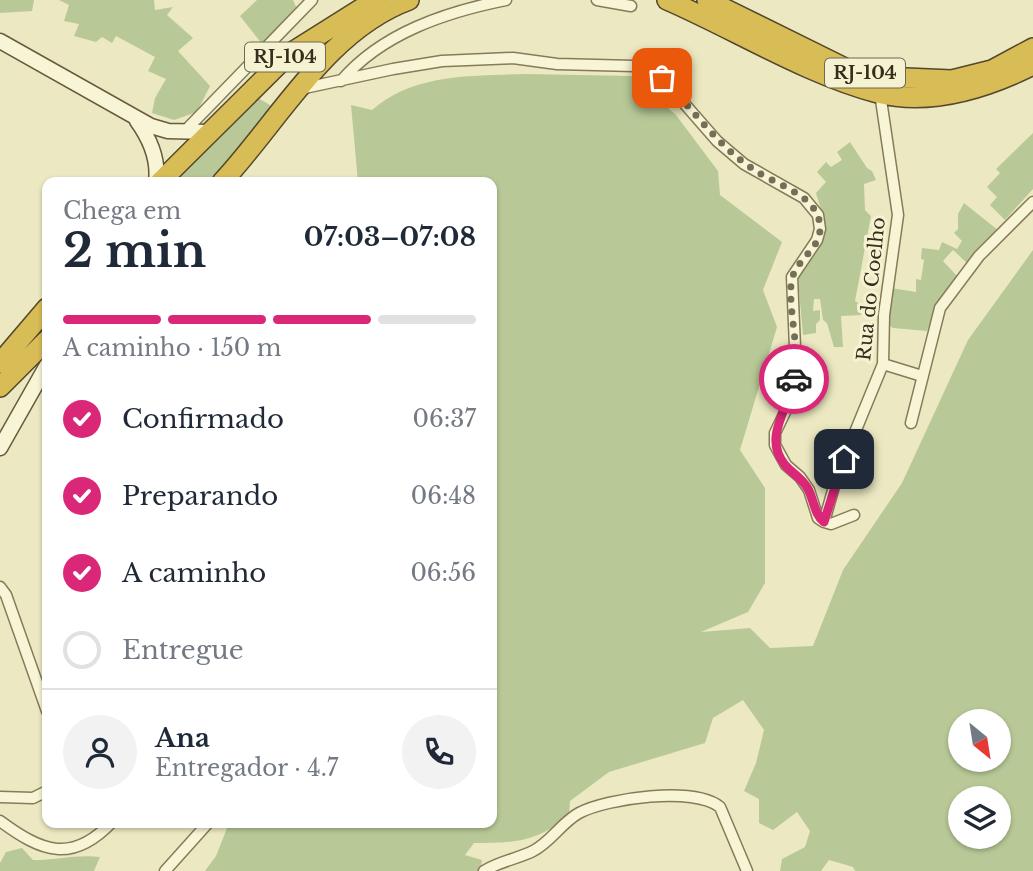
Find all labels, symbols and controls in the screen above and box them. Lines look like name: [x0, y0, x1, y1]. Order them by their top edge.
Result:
road number: RJ-104: [245, 42, 325, 72]
pin: [632, 48, 692, 108]
road number: RJ-104: [825, 58, 905, 88]
icon: bag: [643, 59, 681, 97]
text: Chega em: [63, 197, 181, 225]
street label: Rua do Coelho: [852, 216, 890, 362]
text: 07:03–07:08: [304, 221, 476, 253]
text: 2 min: [63, 222, 206, 279]
text: A caminho · 150 m: [63, 334, 282, 362]
courier: [759, 344, 829, 414]
icon: car: [775, 360, 813, 398]
icon: check: [63, 400, 101, 438]
text: Confirmado: [122, 403, 284, 435]
text: 06:37: [413, 405, 476, 433]
pin: [814, 429, 874, 489]
icon: home: [825, 440, 863, 478]
icon: check: [63, 477, 101, 515]
text: Preparando: [122, 480, 278, 512]
text: 06:48: [411, 482, 476, 510]
icon: check: [63, 554, 101, 592]
text: A caminho: [122, 557, 266, 589]
text: 06:56: [410, 559, 476, 587]
text: Entregue: [122, 634, 244, 666]
north arrow: [948, 709, 1012, 772]
map controls: [948, 709, 1011, 849]
button: person: [63, 715, 137, 789]
button: phone: [402, 715, 476, 789]
text: Ana: [155, 722, 210, 754]
text: Entregador · 4.7: [155, 754, 338, 782]
button: layers: [948, 786, 1011, 849]

